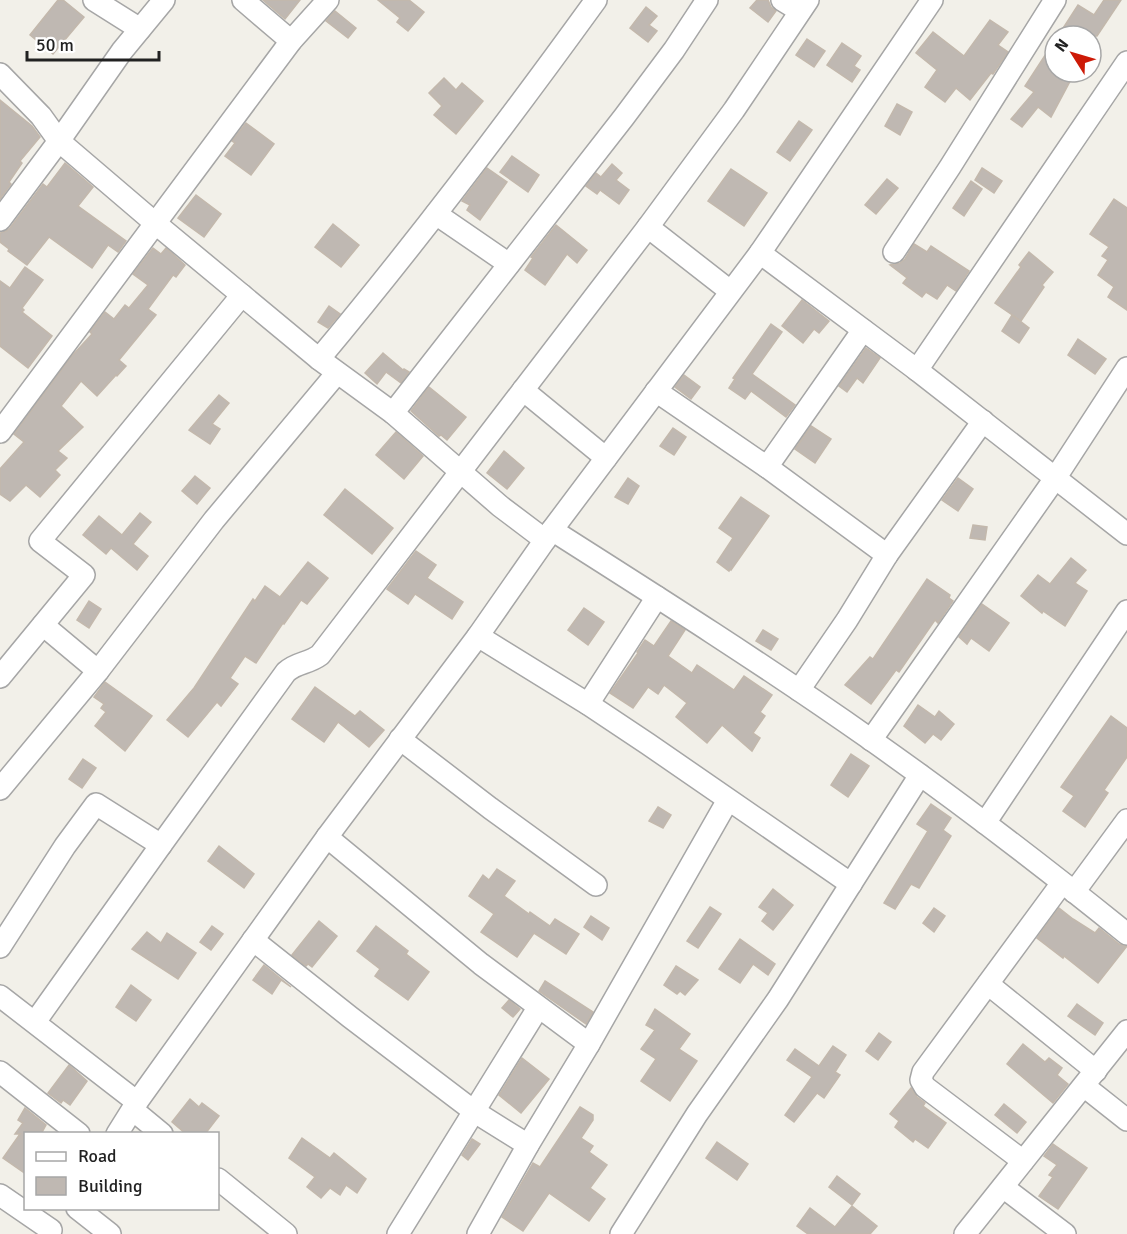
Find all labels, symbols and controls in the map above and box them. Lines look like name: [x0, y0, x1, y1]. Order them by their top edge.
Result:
scale bar: [27, 24, 159, 62]
north arrow: [1043, 24, 1103, 84]
text: 50 m: [36, 34, 74, 56]
text: N: [1050, 35, 1073, 56]
legend: [24, 1132, 219, 1210]
text: Road: [78, 1145, 117, 1167]
text: Building: [78, 1175, 142, 1197]

